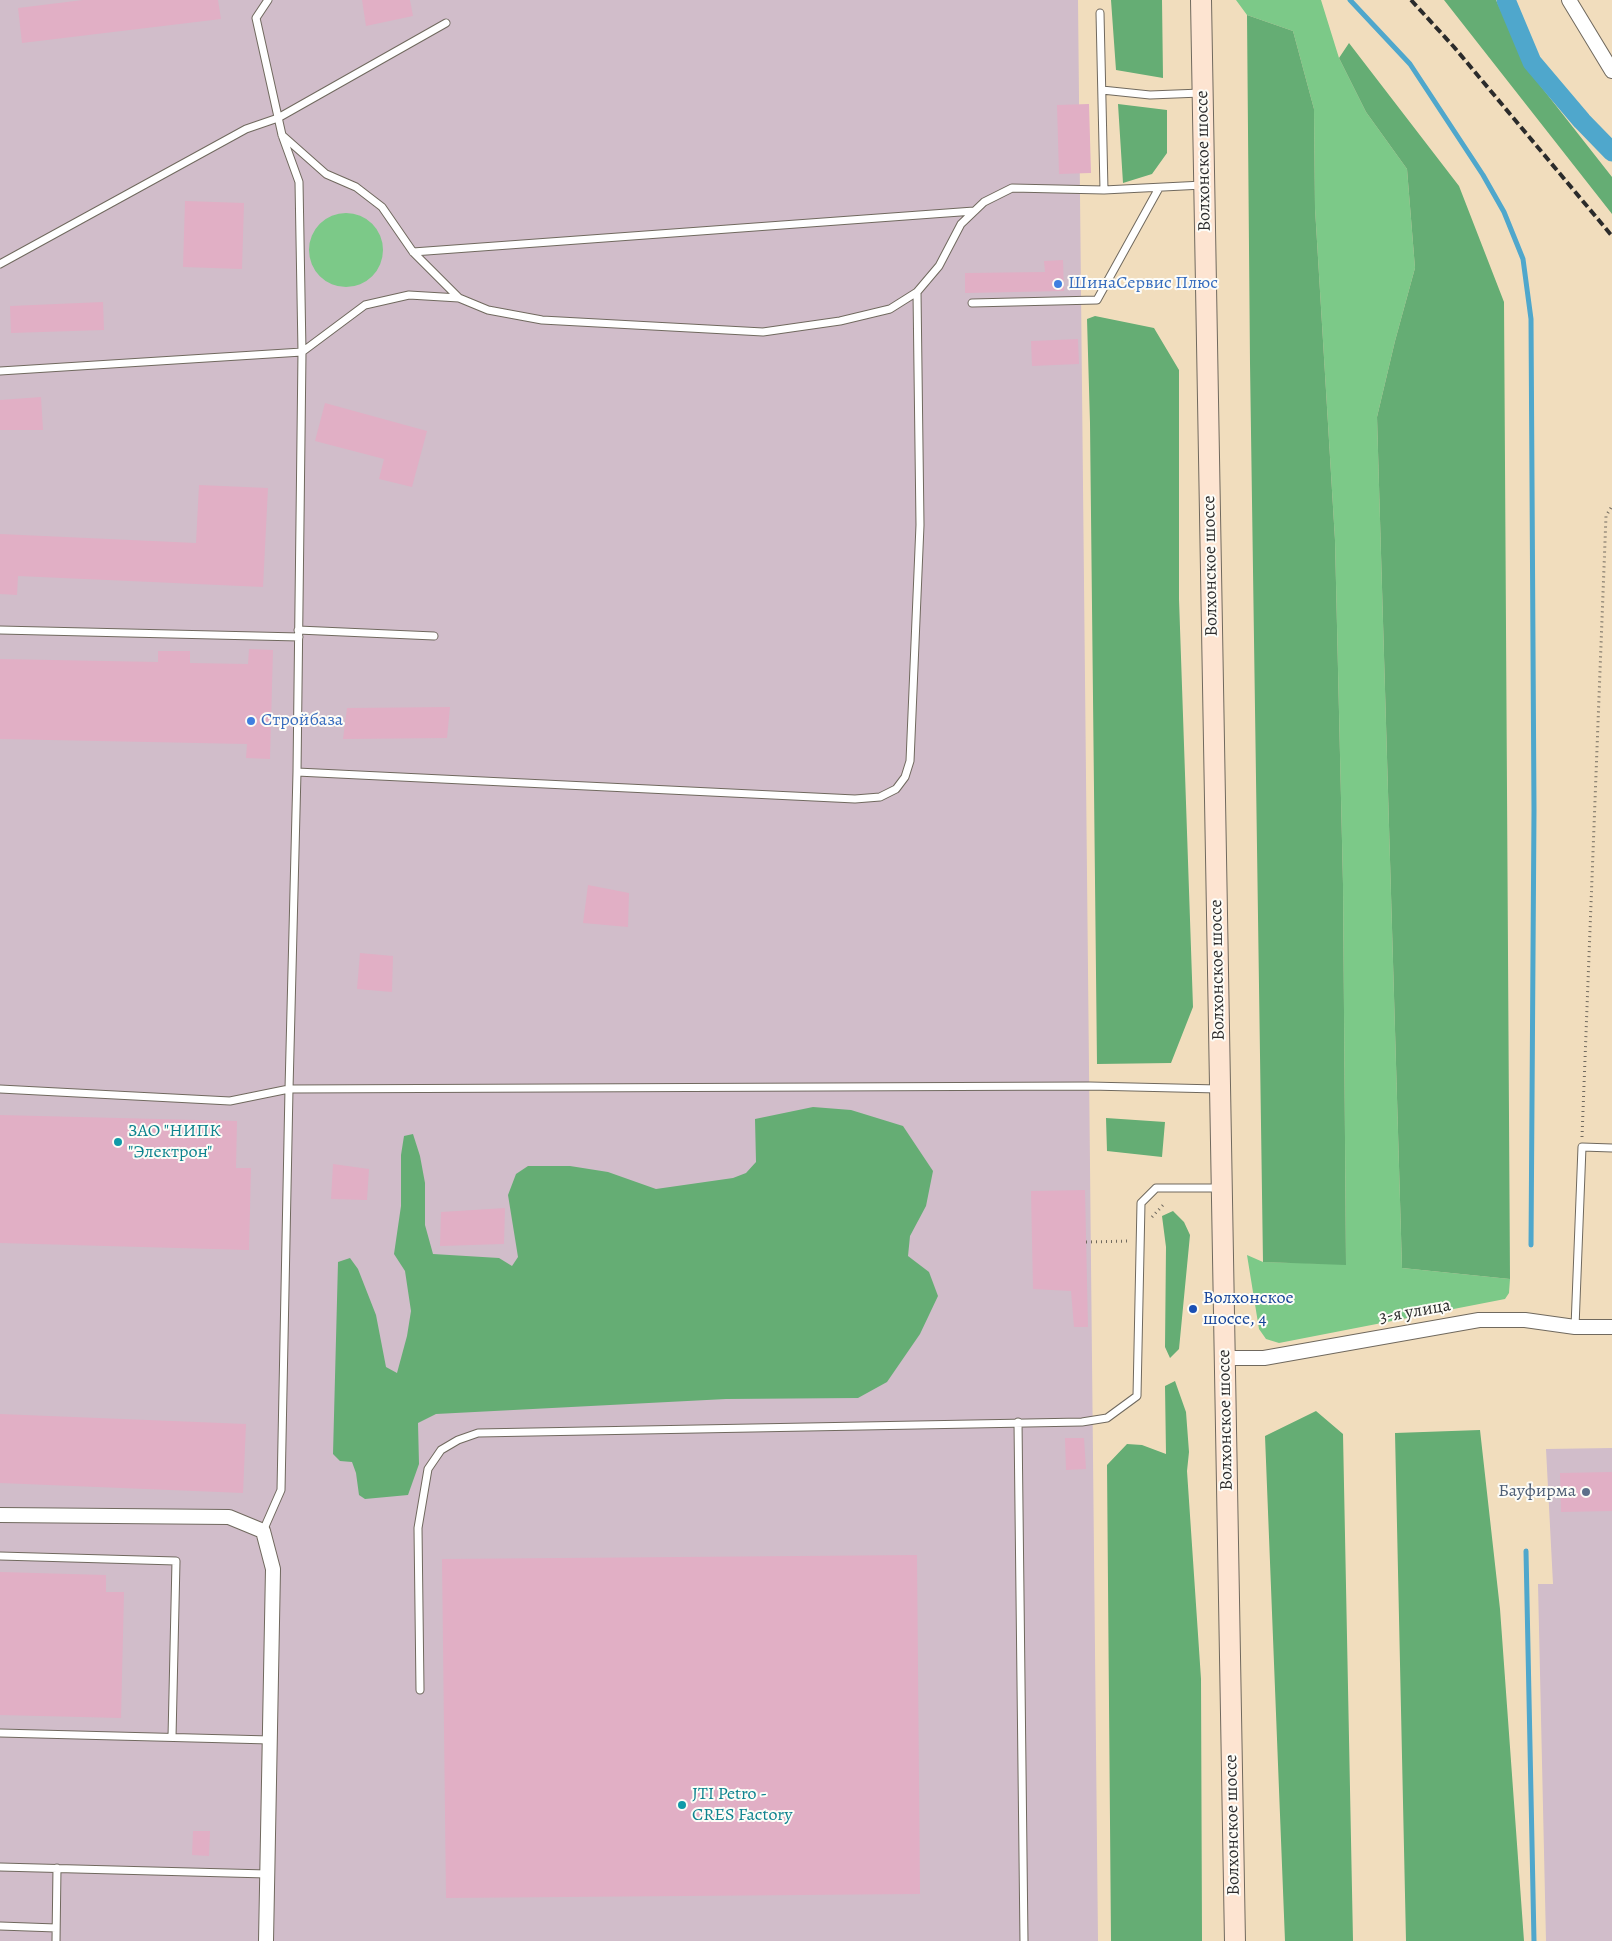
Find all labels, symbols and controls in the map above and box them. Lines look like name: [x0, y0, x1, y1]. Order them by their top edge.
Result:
street label: Волхонское шоссе: [1192, 90, 1216, 232]
place label: ШинаСервис Плюс: [1068, 273, 1218, 295]
marker: ШинаСервис Плюс: [1052, 278, 1064, 290]
street label: Волхонское шоссе: [1199, 495, 1223, 637]
place label: Стройбаза: [261, 710, 343, 732]
marker: Стройбаза: [245, 715, 257, 727]
street label: Волхонское шоссе: [1206, 899, 1230, 1041]
place label: ЗАО "НИПК "Электрон": [128, 1121, 221, 1164]
marker: ЗАО "НИПК "Электрон": [112, 1136, 124, 1148]
place label: Волхонское шоссе, 4: [1203, 1288, 1294, 1330]
street label: 3-я улица: [1378, 1295, 1452, 1329]
marker: Волхонское шоссе, 4: [1187, 1303, 1199, 1315]
street label: Волхонское шоссе: [1214, 1349, 1238, 1491]
place label: Бауфирма: [1498, 1481, 1576, 1503]
marker: Бауфирма: [1580, 1486, 1592, 1498]
street label: Волхонское шоссе: [1221, 1754, 1245, 1896]
place label: JTI Petro - CRES Factory: [692, 1784, 793, 1826]
marker: JTI Petro - CRES Factory: [676, 1799, 688, 1811]

